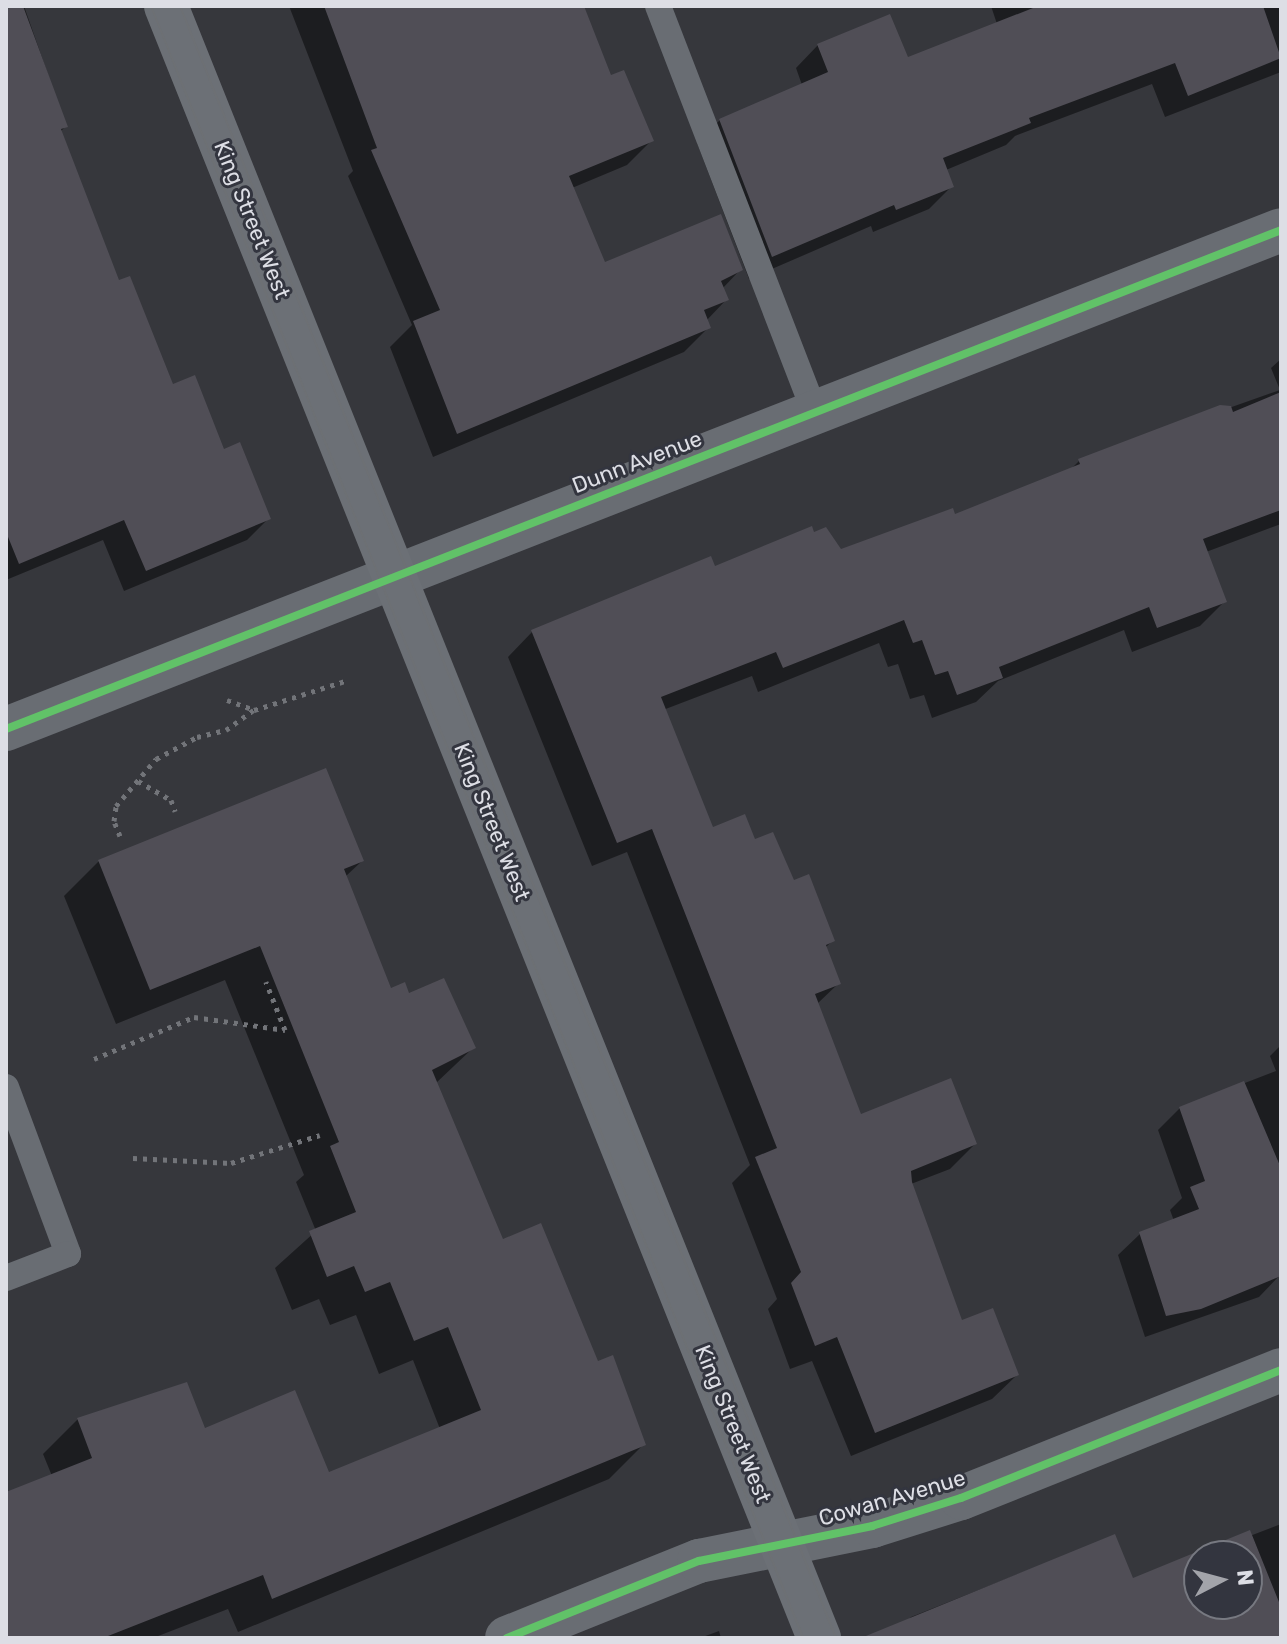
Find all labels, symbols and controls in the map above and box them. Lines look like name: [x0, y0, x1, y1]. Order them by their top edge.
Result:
street label: King Street West: [208, 137, 296, 303]
street label: Dunn Avenue: [568, 425, 706, 499]
street label: King Street West: [448, 739, 536, 905]
street label: King Street West: [689, 1341, 777, 1507]
street label: Cowan Avenue: [815, 1464, 969, 1532]
north arrow: [1183, 1540, 1263, 1620]
text: N: [1231, 1568, 1260, 1587]

